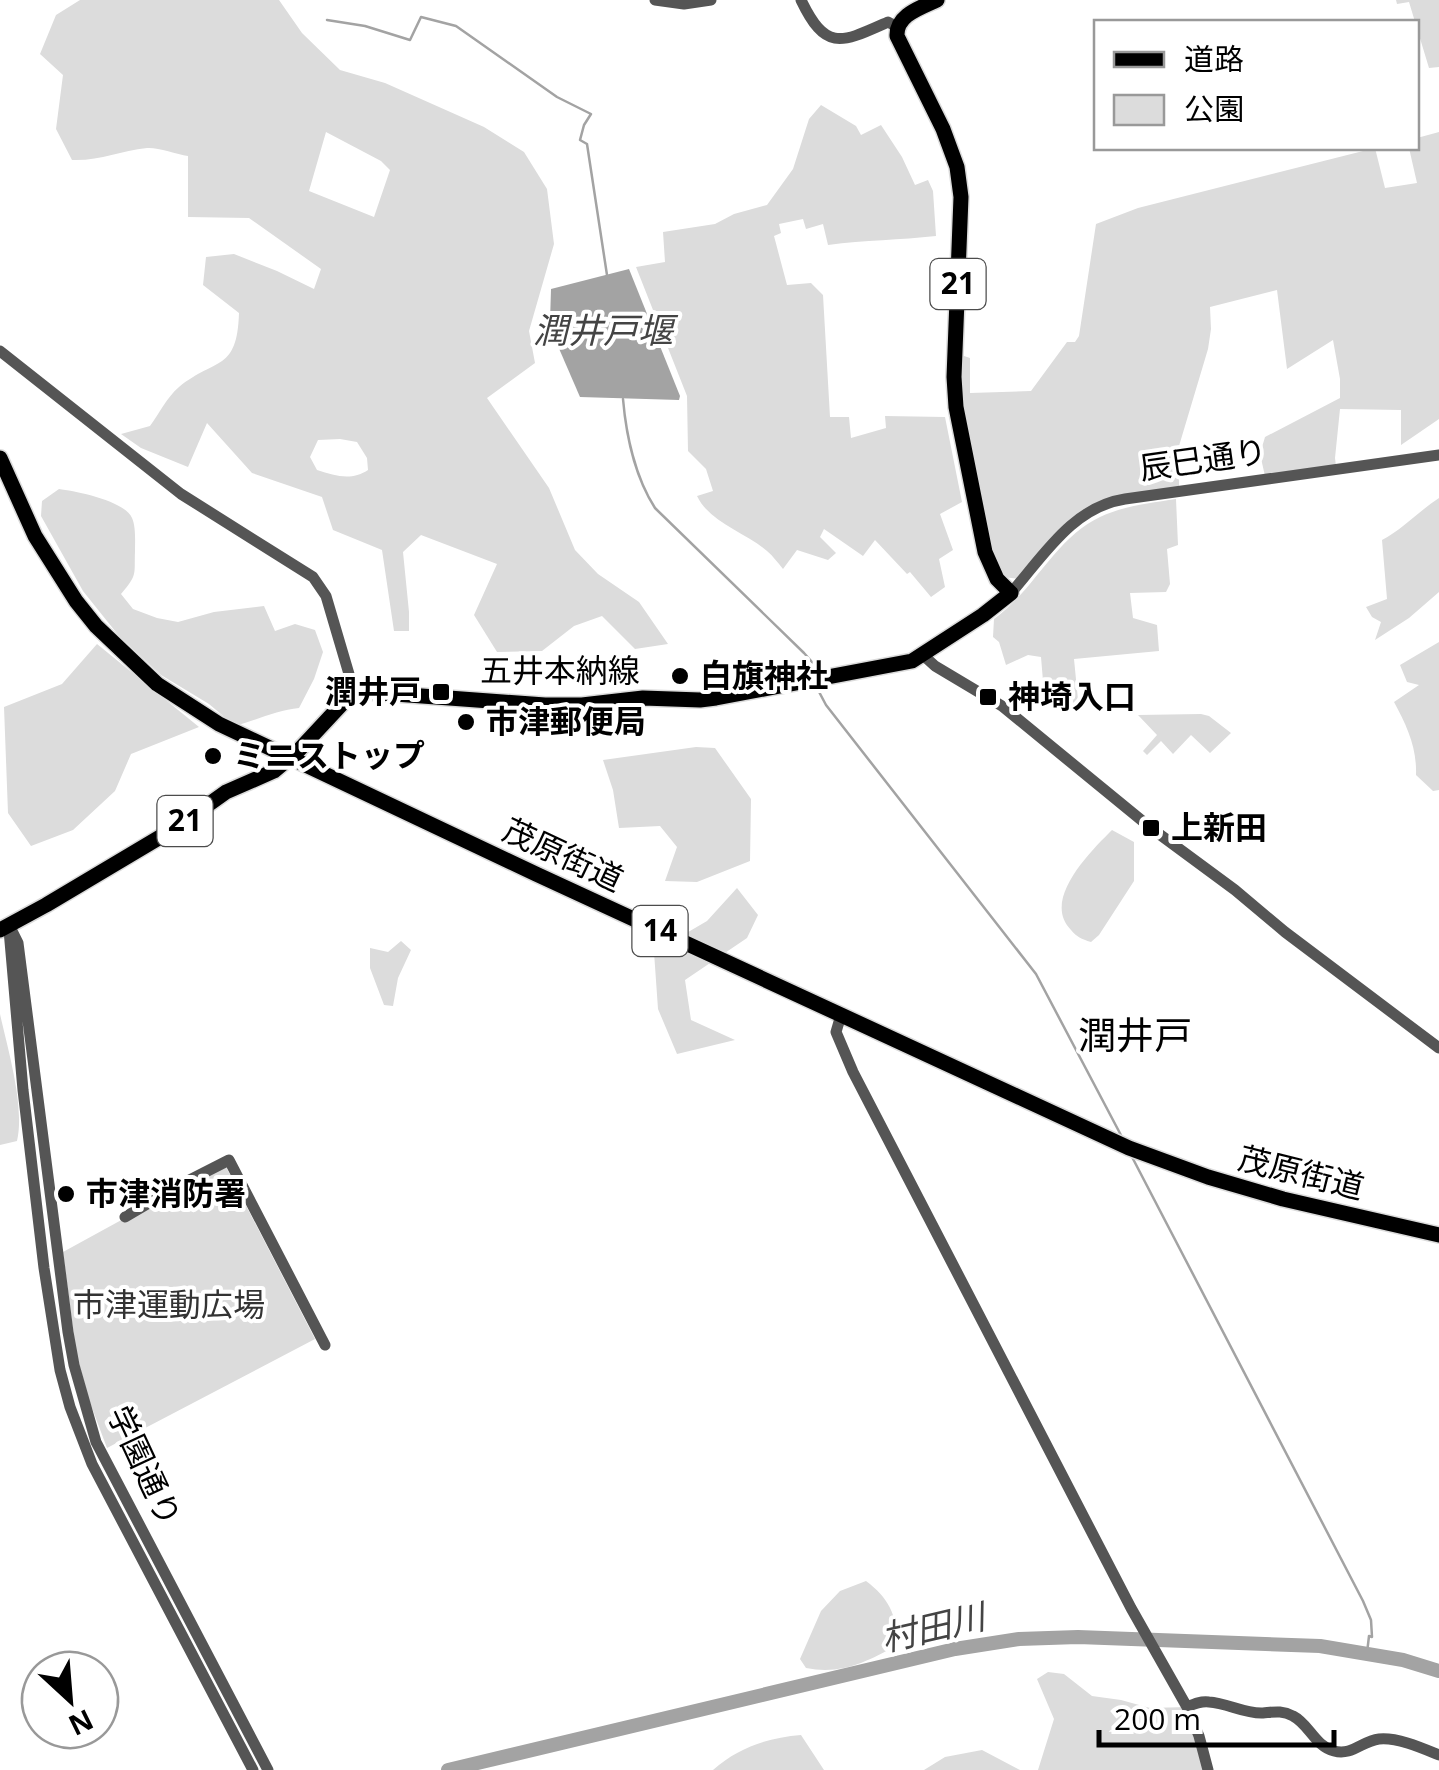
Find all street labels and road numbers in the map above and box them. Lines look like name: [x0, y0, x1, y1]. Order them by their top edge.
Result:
road number: 21: [930, 259, 986, 309]
street label: 辰巳通り: [1136, 428, 1269, 489]
street label: 五井本納線: [480, 648, 640, 691]
road number: 21: [158, 796, 212, 846]
street label: 茂原街道: [497, 807, 631, 900]
road number: 14: [632, 906, 688, 956]
street label: 茂原街道: [1234, 1135, 1369, 1208]
street label: 学園通り: [99, 1398, 192, 1532]

